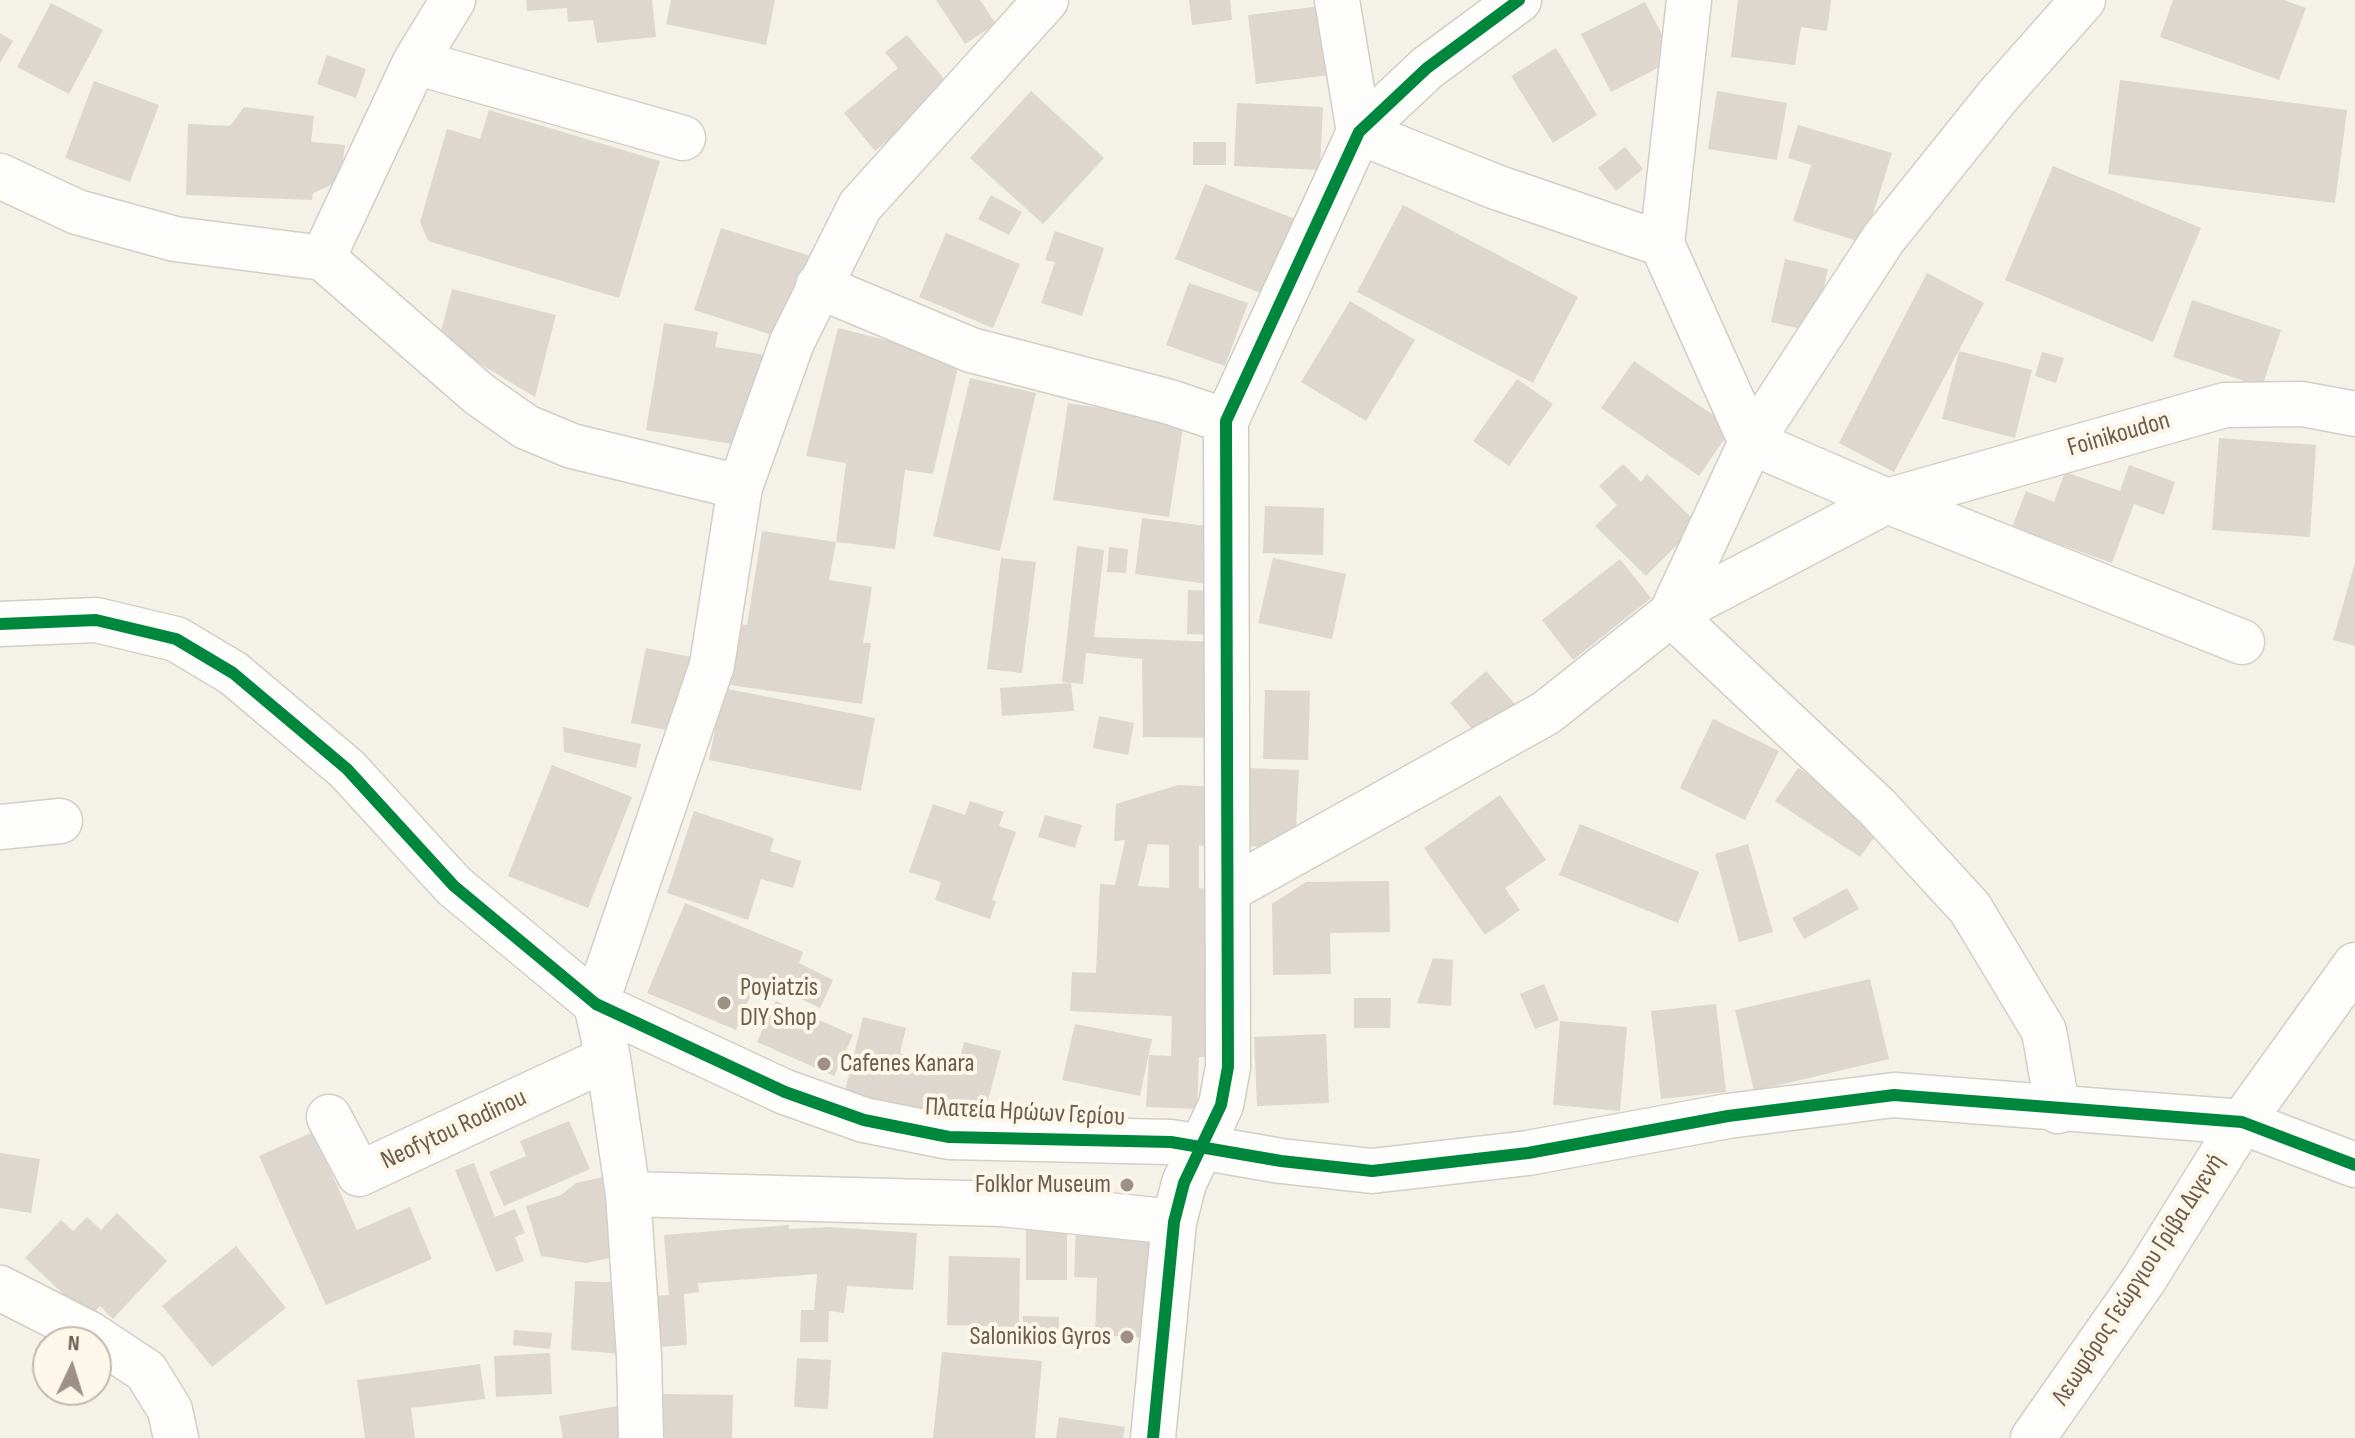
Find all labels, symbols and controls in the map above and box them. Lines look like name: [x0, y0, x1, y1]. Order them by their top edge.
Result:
street label: Foinikoudon: [2064, 406, 2174, 464]
place label: Poyiatzis DIY Shop: [740, 972, 818, 1034]
marker: Poyiatzis DIY Shop: [715, 994, 733, 1012]
place label: Cafenes Kanara: [840, 1048, 974, 1080]
marker: Cafenes Kanara: [815, 1055, 833, 1073]
street label: Neofytou Rodinou: [376, 1083, 532, 1177]
street label: Πλατεία Ηρώων Γερίου: [924, 1092, 1126, 1134]
street label: Λεωφόρος Γεώργιου Γρίβα Διγενή: [2046, 1148, 2232, 1412]
place label: Folklor Museum: [975, 1169, 1111, 1201]
marker: Folklor Museum: [1118, 1176, 1136, 1194]
place label: Salonikios Gyros: [969, 1321, 1111, 1353]
north arrow: [32, 1326, 112, 1406]
marker: Salonikios Gyros: [1118, 1328, 1136, 1346]
text: N: [67, 1330, 80, 1357]

